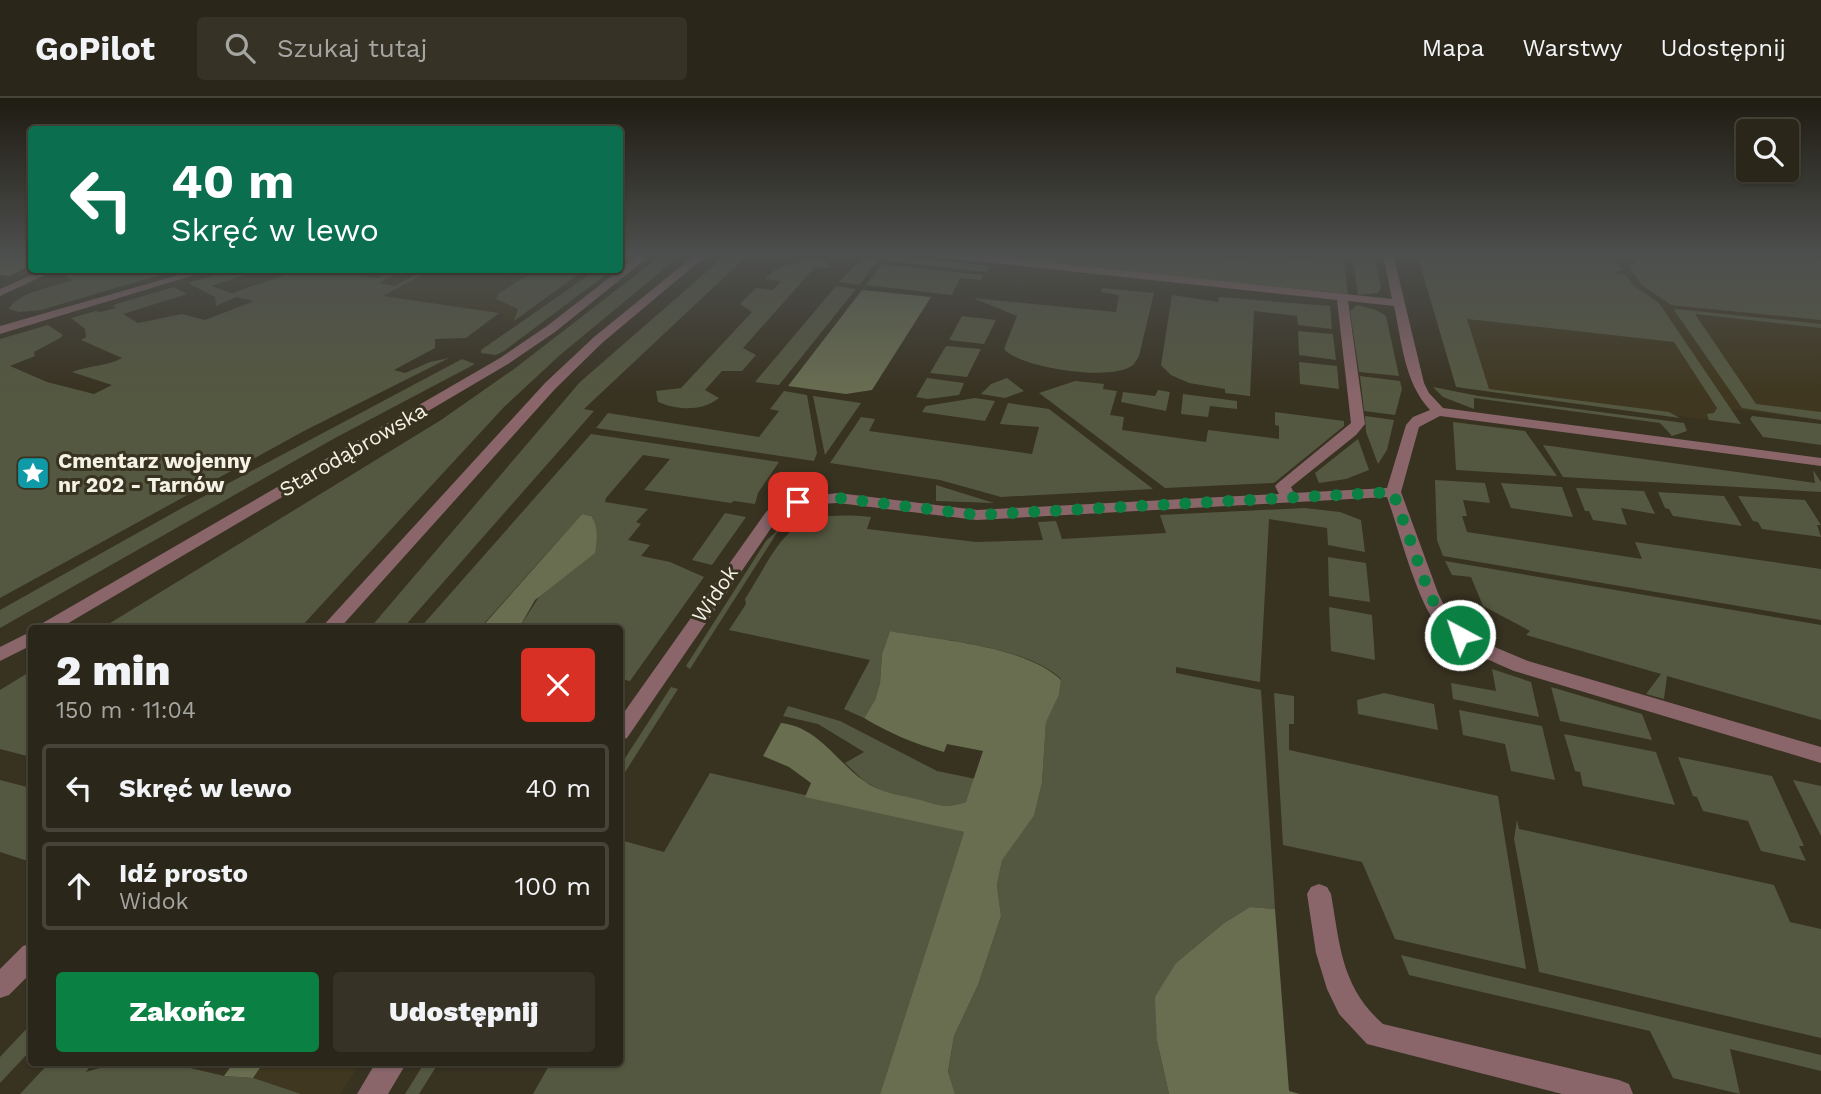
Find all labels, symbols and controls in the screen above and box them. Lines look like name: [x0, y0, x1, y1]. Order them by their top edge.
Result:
search box: [197, 17, 687, 80]
text: GoPilot: [35, 29, 155, 68]
icon: search: [221, 29, 259, 67]
text: Szukaj tutaj: [277, 33, 427, 63]
text: Mapa: [1422, 34, 1484, 62]
text: Warstwy: [1522, 34, 1623, 62]
text: Udostępnij: [1661, 34, 1786, 62]
map controls: [1736, 119, 1799, 182]
button: search: [1736, 119, 1799, 182]
text: 40 m: [171, 152, 294, 210]
icon: left: [56, 154, 147, 245]
text: Skręć w lewo: [171, 211, 379, 249]
street label: Starodąbrowska: [275, 397, 431, 502]
place label: Cmentarz wojenny nr 202 - Tarnów: [58, 448, 251, 497]
place icon: Cmentarz wojenny nr 202 - Tarnów: [14, 454, 52, 492]
pin: [768, 472, 828, 532]
icon: arrive: [779, 483, 817, 521]
street label: Widok: [686, 560, 743, 627]
position arrow: [1423, 598, 1497, 672]
text: 2 min: [56, 646, 170, 695]
button: close: [521, 648, 595, 722]
text: 150 m · 11:04: [56, 697, 196, 724]
icon: left: [60, 769, 98, 807]
text: Skręć w lewo: [119, 773, 292, 803]
text: 40 m: [525, 773, 591, 803]
text: Idź prosto: [119, 858, 248, 888]
icon: ahead: [60, 867, 98, 905]
text: 100 m: [515, 871, 591, 901]
text: Widok: [119, 888, 188, 915]
button: Zakończ: [56, 972, 319, 1052]
button: Udostępnij: [333, 972, 595, 1052]

